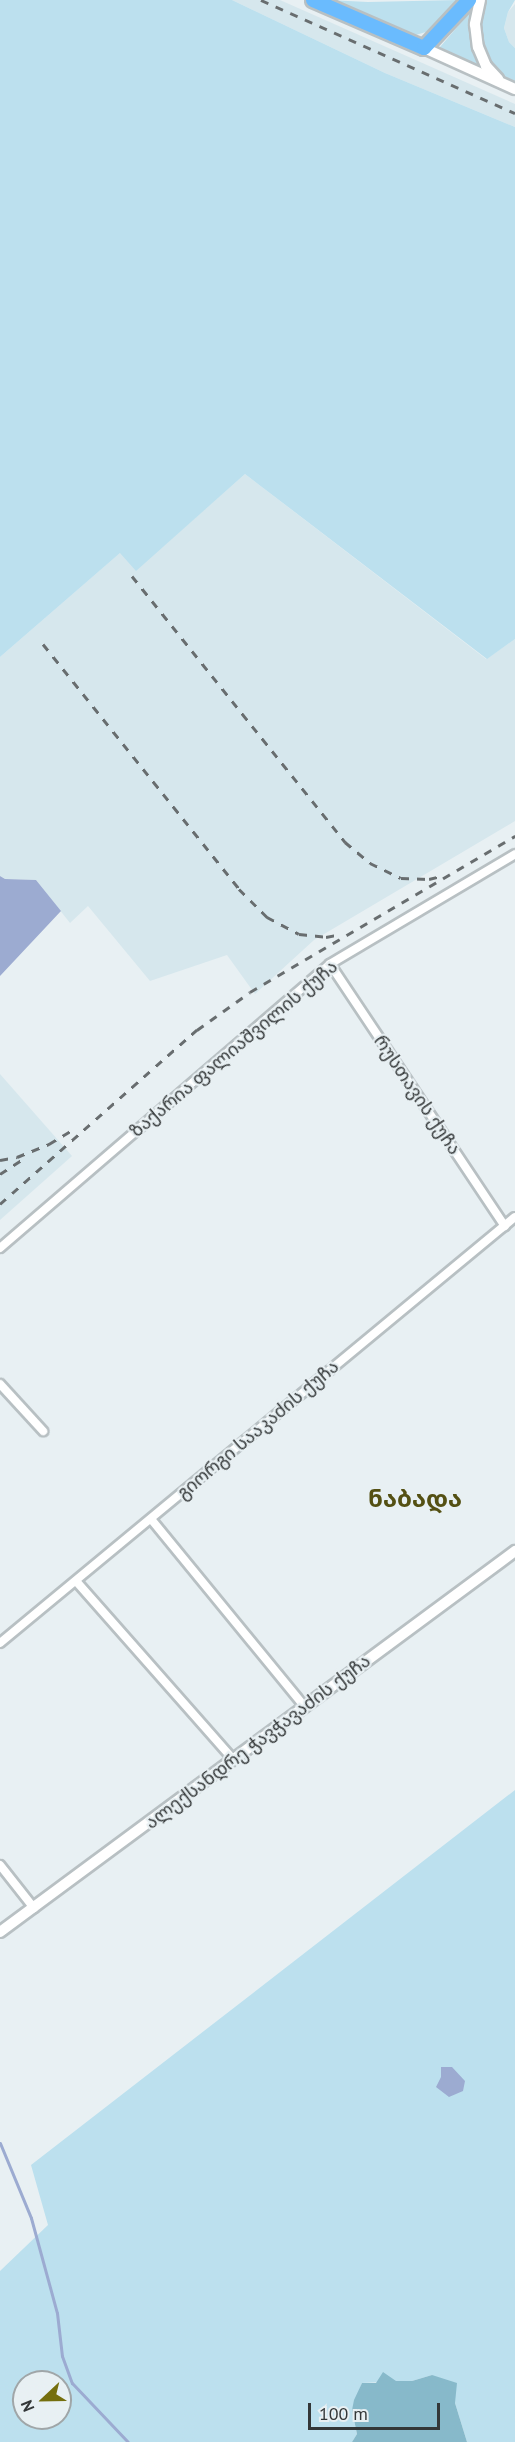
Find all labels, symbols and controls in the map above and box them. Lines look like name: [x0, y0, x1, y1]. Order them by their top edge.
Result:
street label: ზაქარია ფალიაშვილის ქუჩა: [126, 956, 342, 1142]
street label: რუსთავის ქუჩა: [369, 1031, 465, 1159]
street label: გიორგი სააკაძის ქუჩა: [173, 1356, 343, 1504]
district label: ნაბადა: [368, 1485, 462, 1513]
street label: ალექსანდრე ჭავჭავაძის ქუჩა: [141, 1650, 375, 1834]
north arrow: [12, 2370, 72, 2430]
scale bar: [311, 2391, 443, 2429]
text: N: [16, 2397, 38, 2415]
text: 100 m: [319, 2402, 368, 2425]

